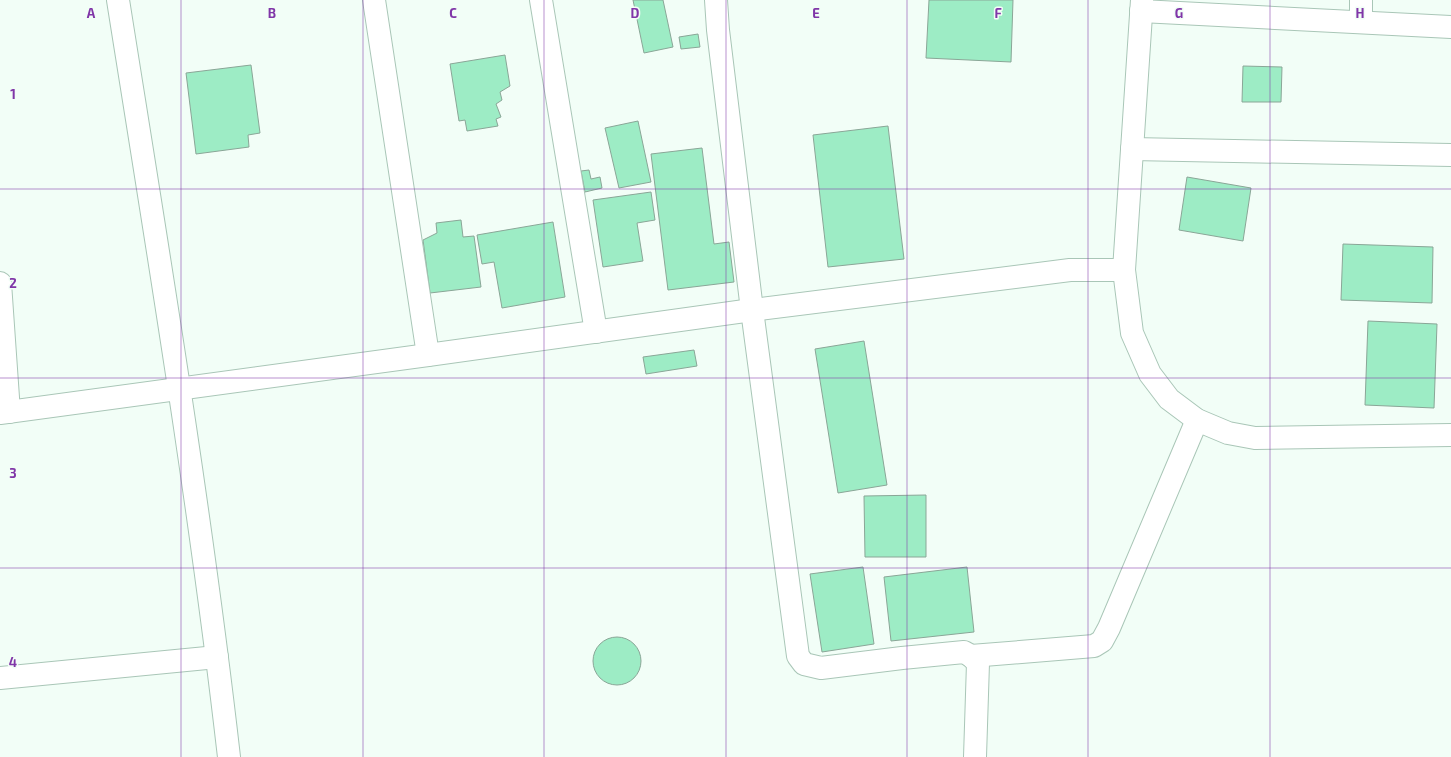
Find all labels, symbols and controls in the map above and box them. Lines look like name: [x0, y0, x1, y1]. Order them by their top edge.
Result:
text: A: [87, 5, 96, 21]
text: B: [268, 5, 276, 21]
text: C: [449, 5, 457, 21]
text: D: [631, 5, 640, 21]
text: E: [812, 5, 820, 21]
text: F: [994, 5, 1002, 21]
text: G: [1175, 5, 1183, 21]
text: H: [1356, 5, 1365, 21]
text: 1: [10, 86, 16, 102]
text: 2: [9, 275, 17, 291]
text: 3: [9, 465, 17, 481]
text: 4: [9, 654, 17, 670]

